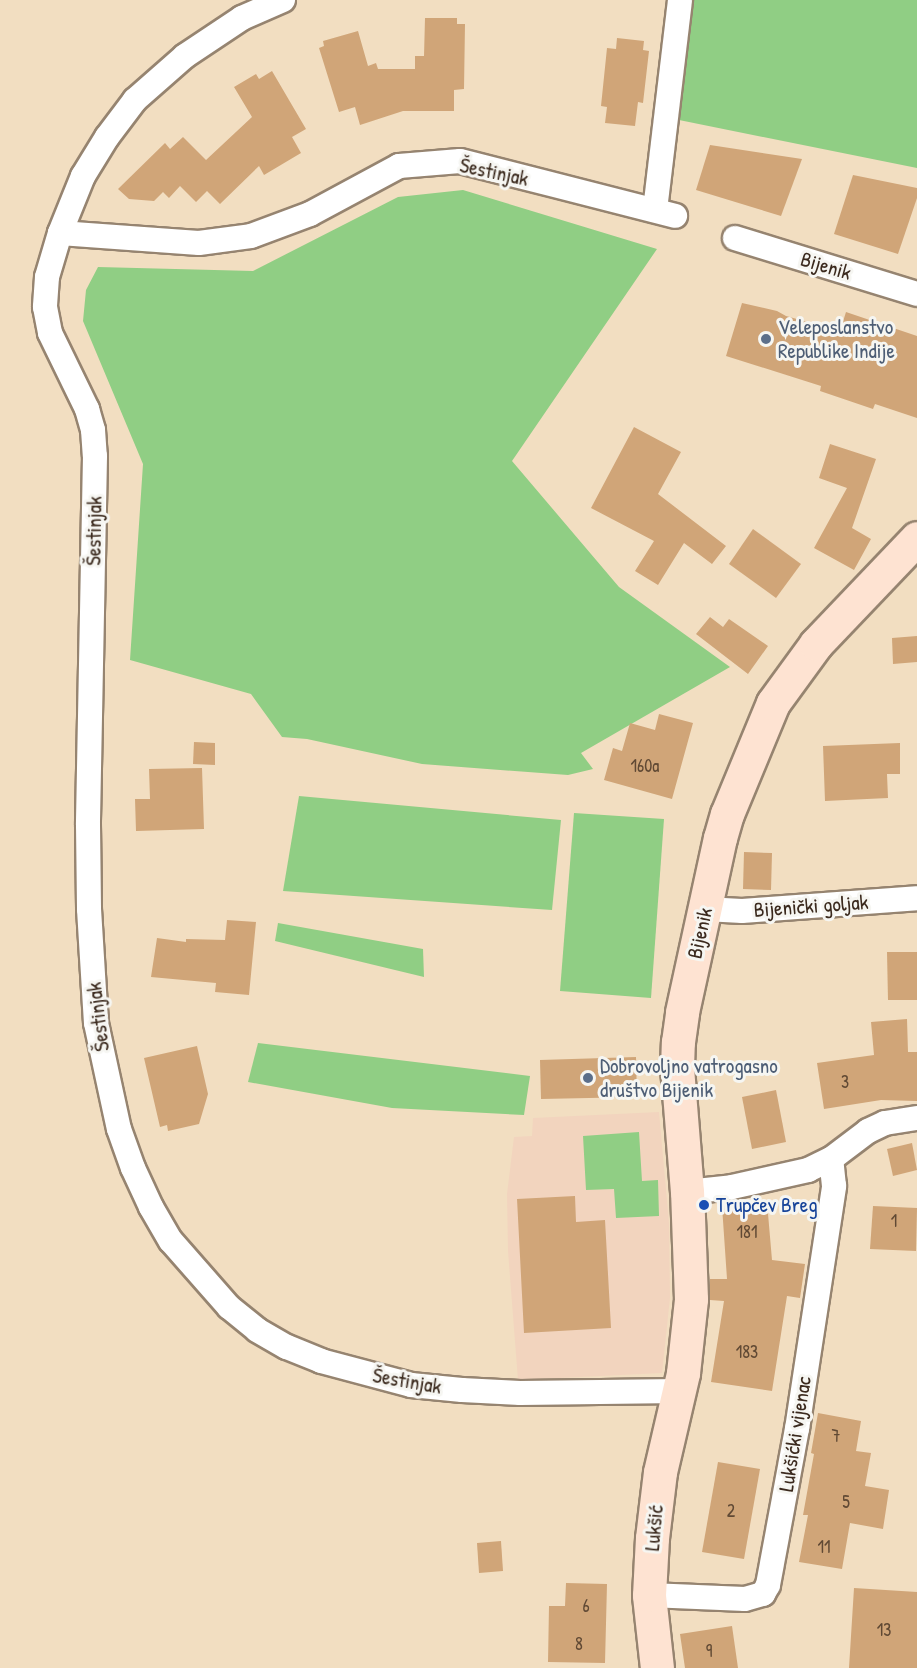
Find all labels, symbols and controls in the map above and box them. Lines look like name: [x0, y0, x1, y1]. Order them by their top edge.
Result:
street label: Šestinjak: [457, 152, 531, 192]
street label: Bijenik: [798, 246, 854, 286]
place label: Veleposlanstvo Republike Indije: [778, 314, 895, 364]
marker: Veleposlanstvo Republike Indije: [759, 332, 773, 346]
street label: Šestinjak: [81, 496, 107, 566]
house number: 160a: [631, 755, 659, 777]
street label: Bijenički goljak: [753, 889, 869, 923]
street label: Bijenik: [682, 905, 718, 961]
street label: Šestinjak: [81, 981, 115, 1053]
place label: Dobrovoljno vatrogasno društvo Bijenik: [600, 1053, 778, 1103]
marker: Dobrovoljno vatrogasno društvo Bijenik: [581, 1071, 595, 1085]
house number: 3: [841, 1071, 849, 1093]
place label: Trupčev Breg: [716, 1192, 817, 1218]
marker: Trupčev Breg: [697, 1198, 711, 1212]
house number: 1: [891, 1210, 897, 1232]
house number: 181: [737, 1221, 757, 1243]
house number: 183: [736, 1341, 758, 1363]
street label: Šestinjak: [371, 1363, 443, 1399]
street label: Lukšićki vijenac: [773, 1375, 817, 1493]
house number: 7: [832, 1425, 840, 1447]
house number: 5: [842, 1491, 850, 1513]
house number: 2: [727, 1500, 735, 1522]
street label: Lukšić: [639, 1504, 669, 1552]
house number: 11: [817, 1536, 831, 1558]
house number: 6: [582, 1595, 590, 1617]
house number: 13: [877, 1619, 891, 1641]
house number: 8: [575, 1633, 583, 1655]
house number: 9: [706, 1640, 712, 1662]

